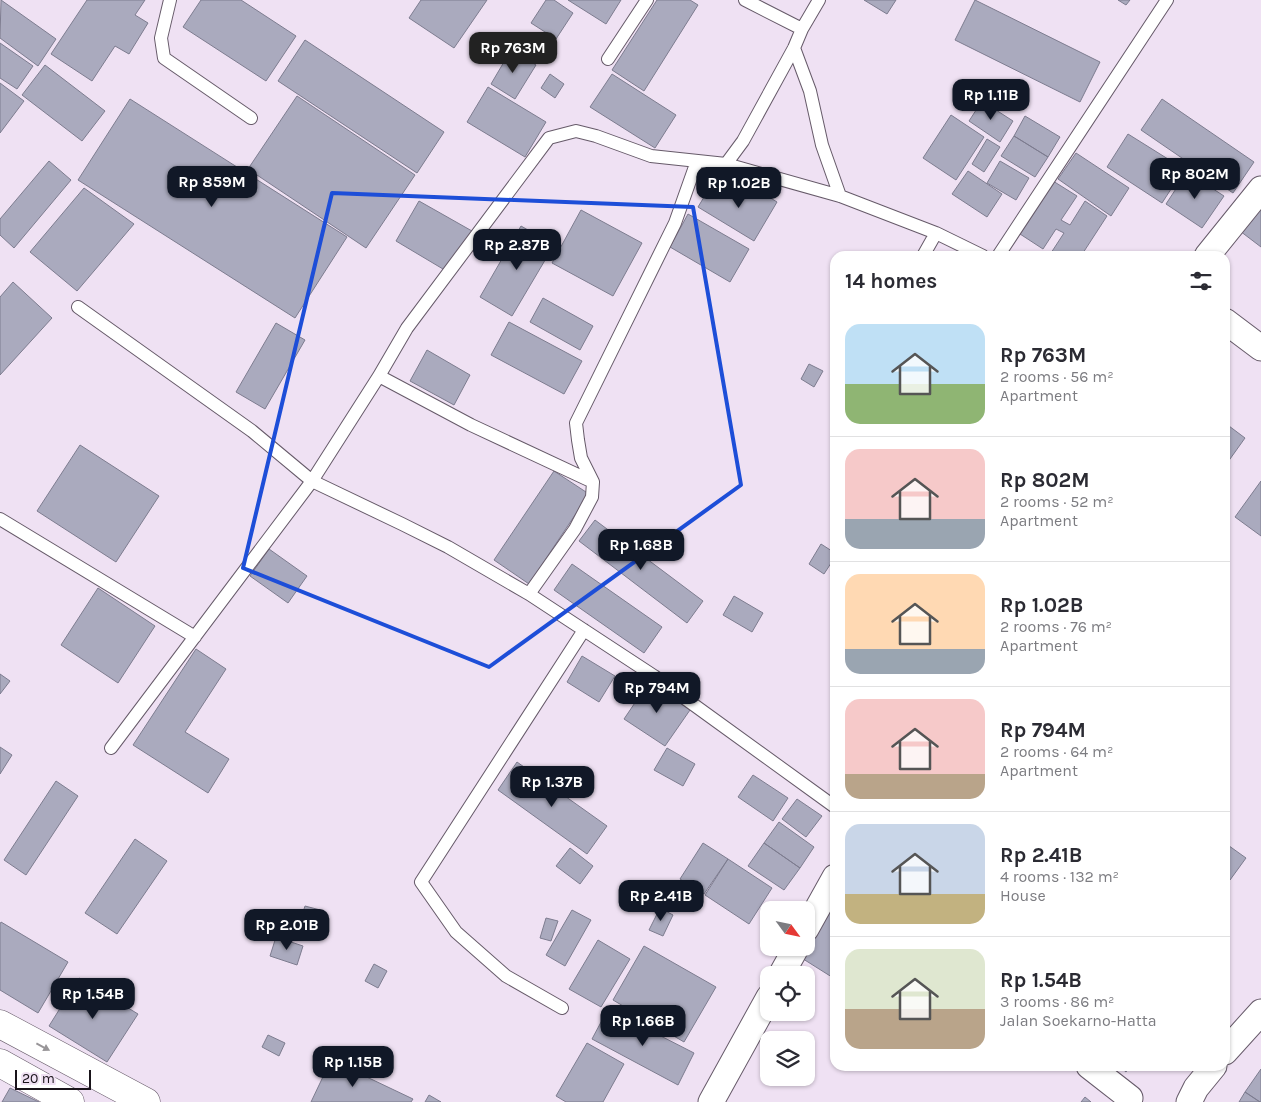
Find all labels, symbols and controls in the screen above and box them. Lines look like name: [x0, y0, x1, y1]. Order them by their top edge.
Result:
pin: Rp 763M: [467, 32, 559, 74]
text: Rp 763M: [480, 38, 546, 57]
pin: Rp 1.11B: [939, 78, 1043, 121]
text: Rp 1.11B: [963, 85, 1019, 104]
pin: Rp 802M: [1149, 158, 1241, 200]
text: Rp 802M: [1161, 164, 1229, 183]
pin: Rp 859M: [166, 166, 258, 208]
pin: Rp 1.02B: [687, 166, 791, 209]
text: Rp 859M: [178, 172, 246, 191]
text: Rp 1.02B: [707, 173, 771, 192]
pin: Rp 2.87B: [465, 228, 569, 271]
text: Rp 2.87B: [484, 235, 550, 254]
icon: filters: [1187, 267, 1215, 295]
text: 14 homes: [845, 269, 937, 293]
text: Rp 763M: [1000, 343, 1086, 367]
icon: home: [885, 344, 945, 404]
text: 2 rooms · 56 m²: [1000, 367, 1114, 386]
text: Apartment: [1000, 386, 1078, 405]
text: Rp 802M: [1000, 468, 1090, 492]
icon: home: [885, 469, 945, 529]
text: 2 rooms · 52 m²: [1000, 492, 1114, 511]
text: Apartment: [1000, 511, 1078, 530]
pin: Rp 1.68B: [589, 528, 693, 571]
text: Rp 1.68B: [609, 535, 673, 554]
text: Rp 1.02B: [1000, 593, 1083, 617]
icon: home: [885, 594, 945, 654]
text: 2 rooms · 76 m²: [1000, 617, 1112, 636]
text: Apartment: [1000, 636, 1078, 655]
pin: Rp 794M: [611, 672, 703, 714]
text: Rp 794M: [624, 678, 690, 697]
text: Rp 794M: [1000, 718, 1086, 742]
icon: home: [885, 719, 945, 779]
text: 2 rooms · 64 m²: [1000, 742, 1113, 761]
text: Apartment: [1000, 761, 1078, 780]
pin: Rp 1.37B: [500, 766, 604, 808]
text: Rp 1.37B: [521, 772, 583, 791]
text: Rp 2.41B: [1000, 843, 1082, 867]
icon: home: [885, 844, 945, 904]
text: 4 rooms · 132 m²: [1000, 867, 1119, 886]
pin: Rp 2.41B: [609, 880, 713, 922]
text: Rp 2.41B: [630, 886, 692, 905]
text: House: [1000, 886, 1046, 905]
north arrow: [760, 901, 815, 956]
map controls: [760, 901, 815, 1086]
pin: Rp 2.01B: [235, 908, 339, 951]
text: Rp 2.01B: [255, 915, 319, 934]
button: locate: [760, 966, 815, 1021]
text: Rp 1.54B: [1000, 968, 1082, 992]
icon: home: [885, 969, 945, 1029]
pin: Rp 1.54B: [41, 978, 145, 1020]
text: Rp 1.54B: [62, 984, 124, 1003]
text: 3 rooms · 86 m²: [1000, 992, 1115, 1011]
pin: Rp 1.66B: [591, 1004, 695, 1047]
text: Rp 1.66B: [611, 1011, 675, 1030]
text: Jalan Soekarno-Hatta: [1000, 1011, 1157, 1030]
button: layers: [760, 1031, 815, 1086]
one-way arrow: [36, 1043, 50, 1051]
pin: Rp 1.15B: [301, 1046, 405, 1088]
text: Rp 1.15B: [324, 1052, 382, 1071]
scale bar: [15, 1067, 91, 1090]
text: 20 m: [22, 1070, 55, 1087]

